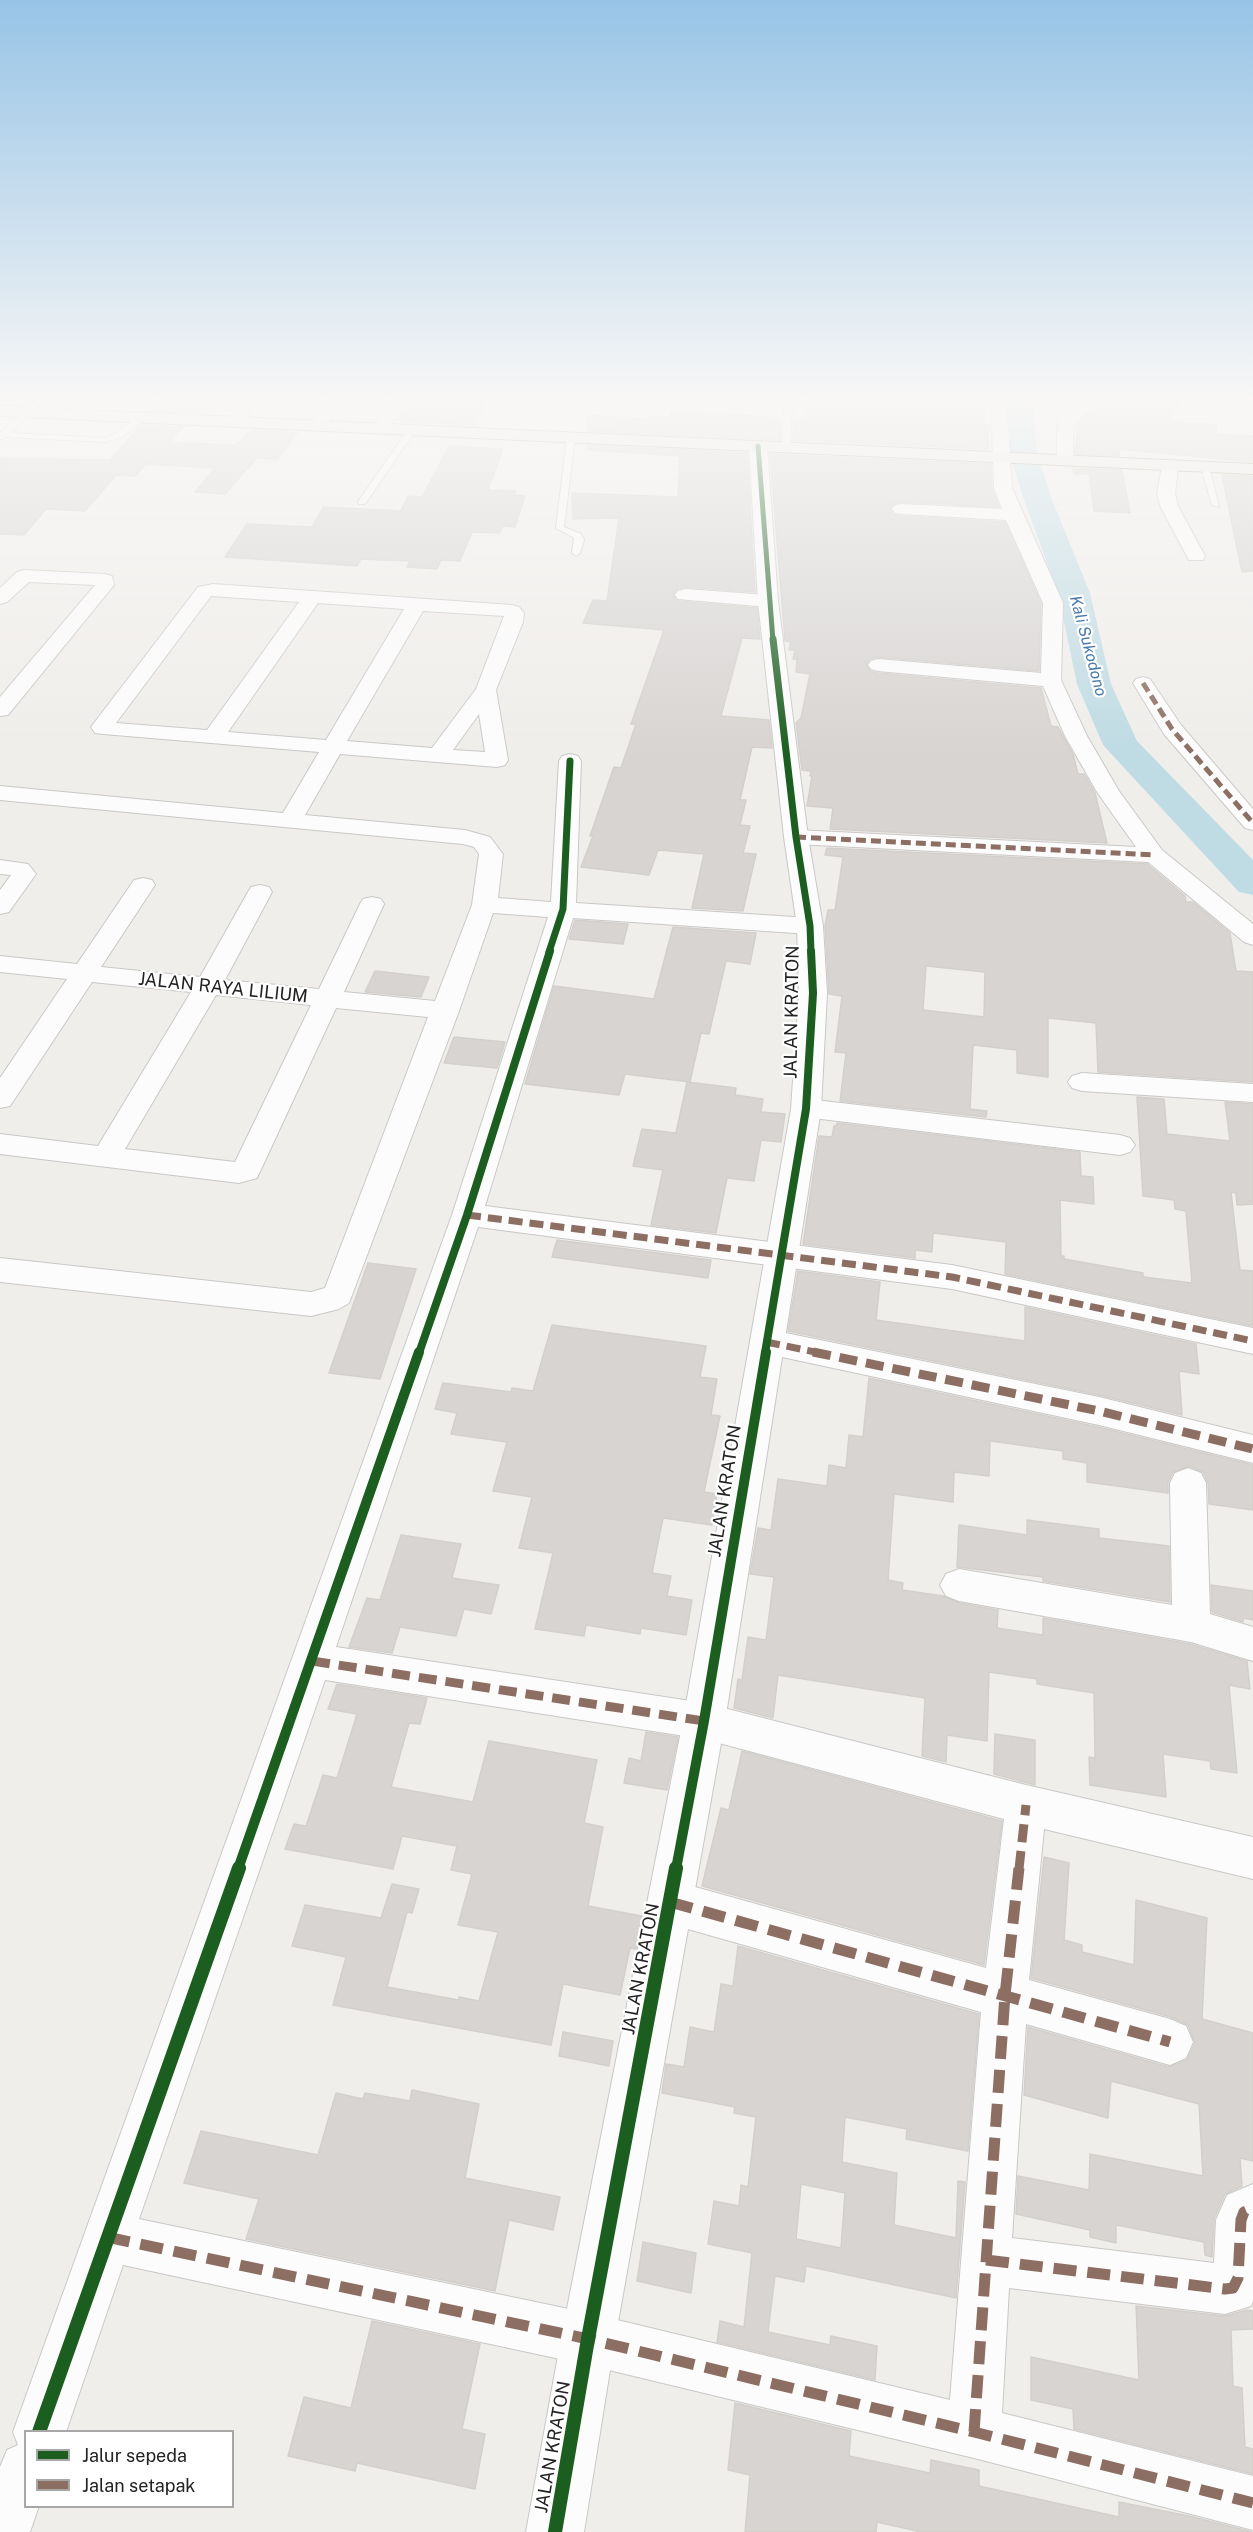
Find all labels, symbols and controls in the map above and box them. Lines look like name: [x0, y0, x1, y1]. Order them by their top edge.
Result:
water label: Kali Sukodono: [1065, 594, 1111, 698]
street label: JALAN KRATON: [780, 945, 804, 1079]
street label: JALAN RAYA LILIUM: [137, 968, 309, 1008]
street label: JALAN KRATON: [704, 1423, 746, 1559]
street label: JALAN KRATON: [618, 1901, 664, 2037]
street label: JALAN KRATON: [531, 2379, 575, 2515]
legend: [24, 2430, 234, 2508]
text: Jalur sepeda: [82, 2445, 187, 2466]
text: Jalan setapak: [82, 2475, 195, 2496]

